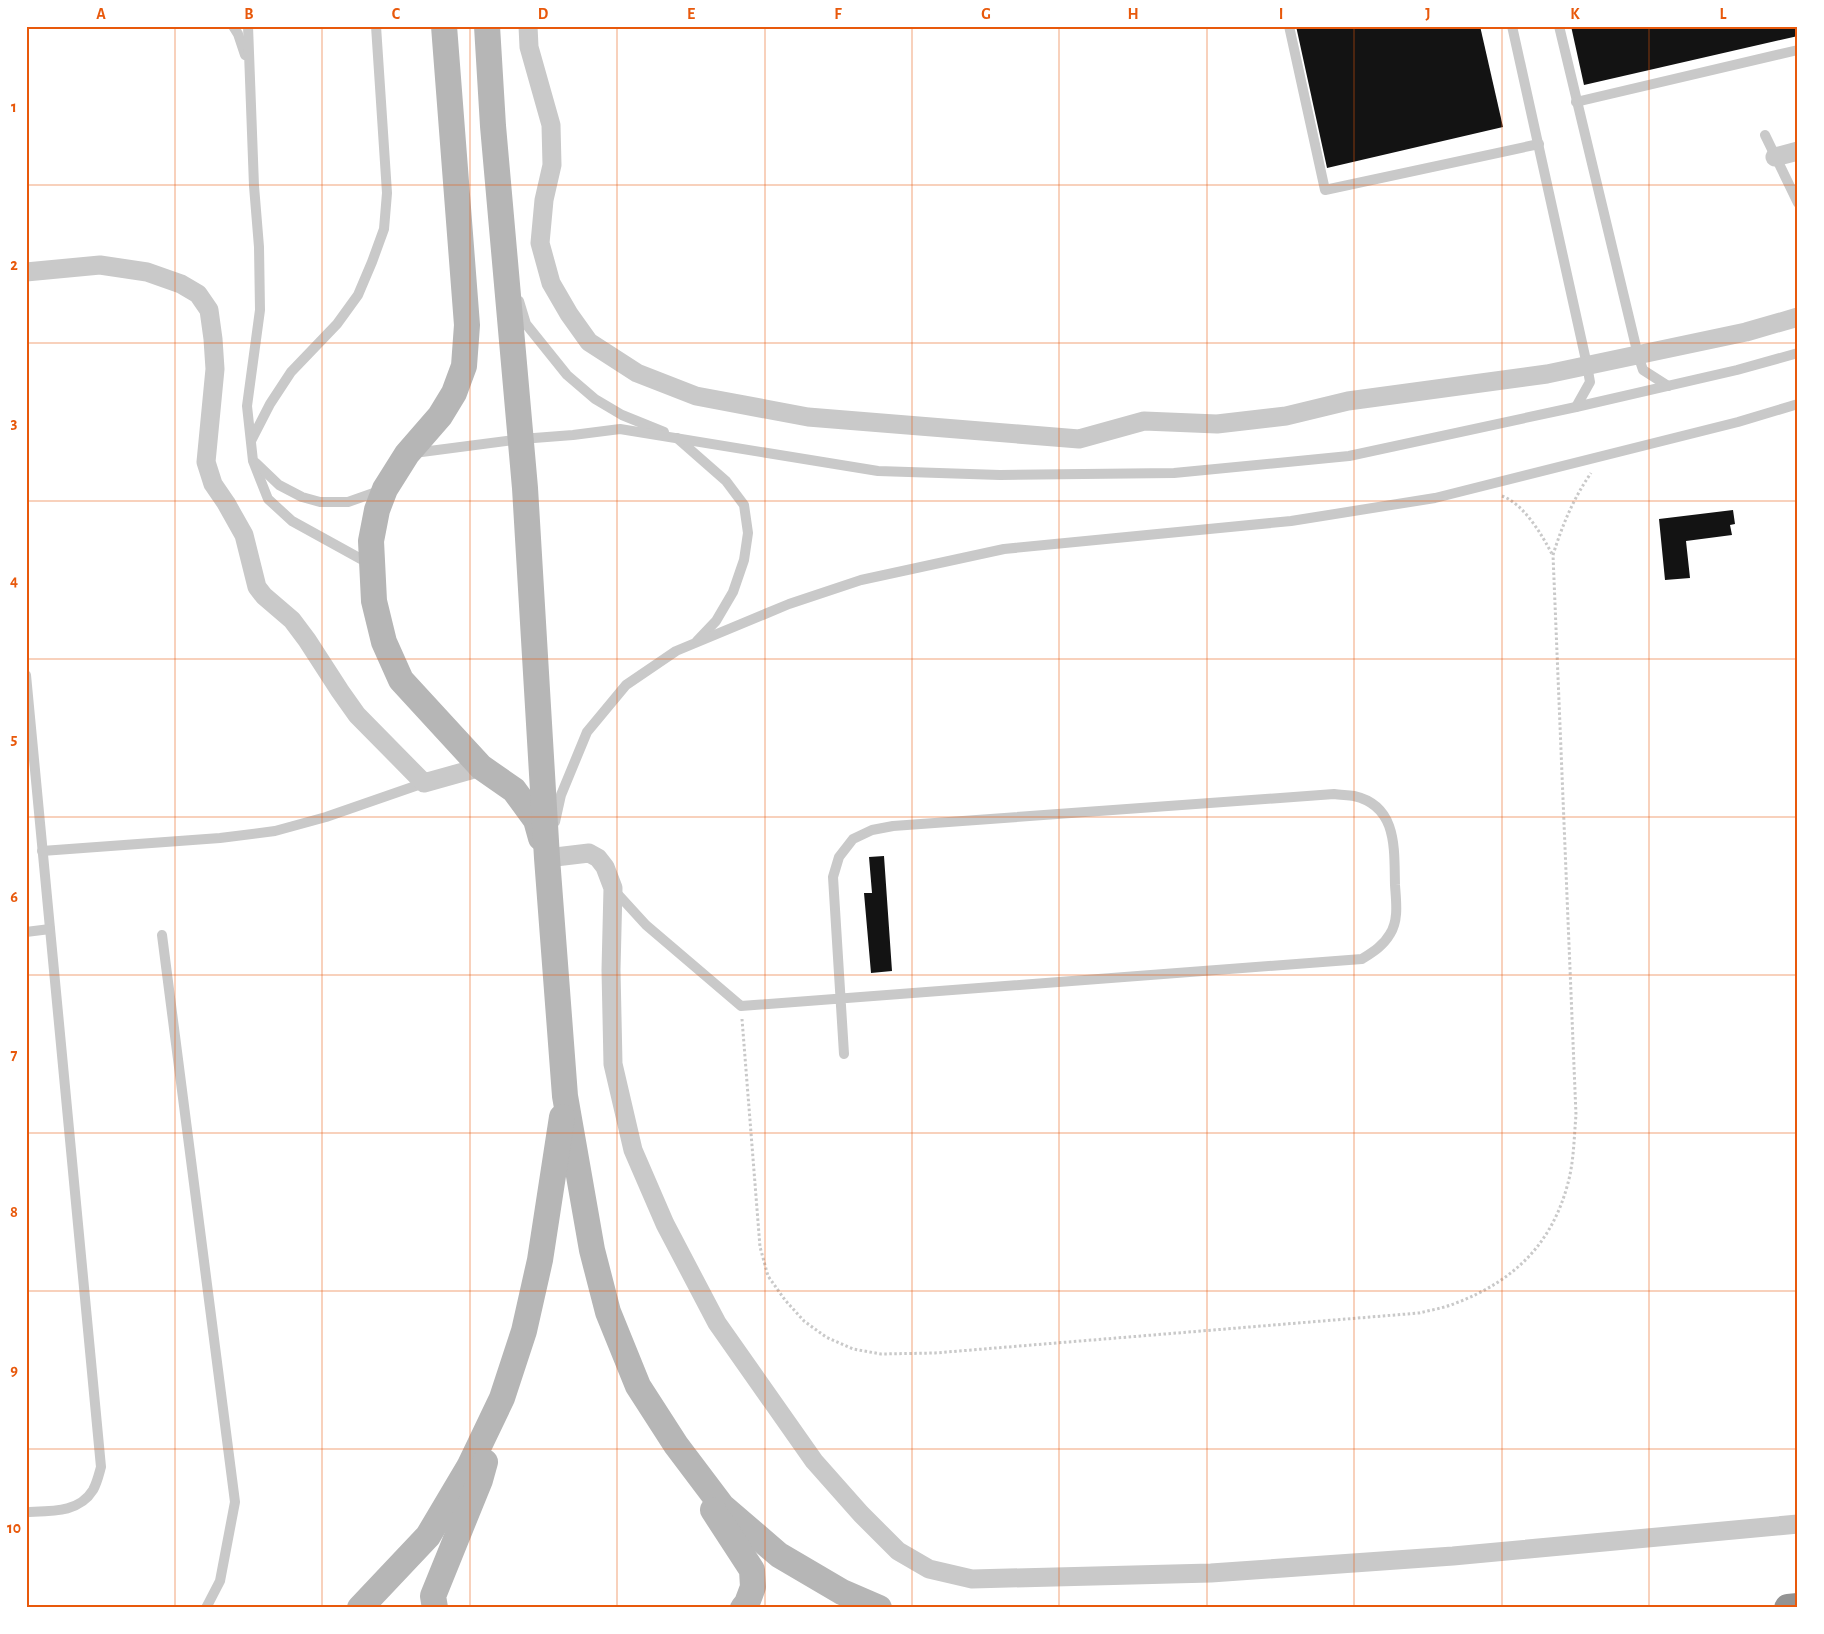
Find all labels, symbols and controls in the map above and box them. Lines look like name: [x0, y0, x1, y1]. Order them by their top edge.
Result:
text: A: [96, 6, 106, 22]
text: B: [244, 6, 254, 22]
text: C: [392, 6, 401, 22]
text: D: [538, 6, 549, 22]
text: E: [687, 6, 695, 22]
text: F: [834, 6, 842, 22]
text: G: [981, 6, 991, 22]
text: H: [1127, 6, 1139, 22]
text: I: [1279, 6, 1283, 22]
text: J: [1425, 6, 1431, 22]
text: K: [1570, 6, 1580, 22]
text: L: [1720, 6, 1727, 22]
text: 1: [11, 99, 17, 115]
text: 2: [10, 257, 18, 273]
text: 3: [11, 415, 18, 431]
text: 4: [10, 573, 18, 589]
text: 5: [11, 731, 18, 747]
text: 6: [10, 889, 18, 905]
text: 7: [11, 1047, 18, 1063]
text: 8: [10, 1204, 18, 1220]
text: 9: [10, 1362, 18, 1378]
text: 10: [7, 1520, 21, 1536]

